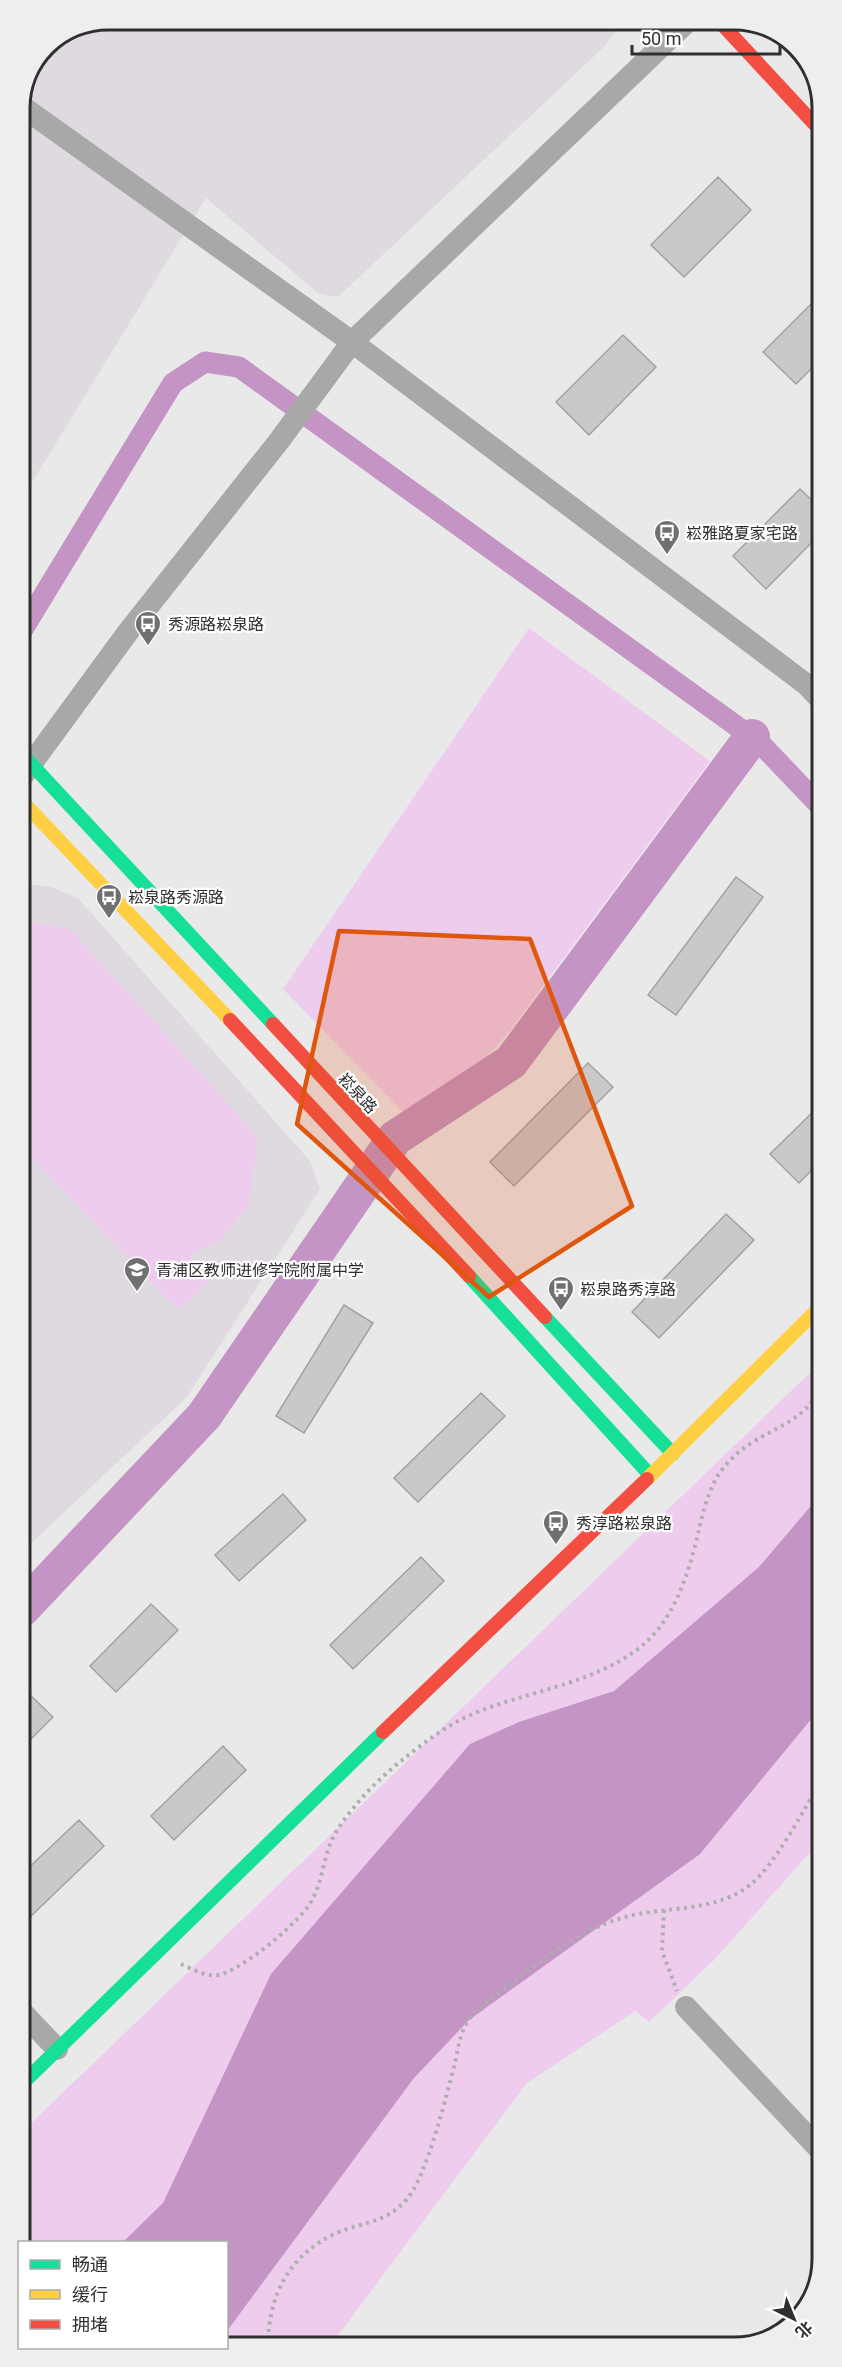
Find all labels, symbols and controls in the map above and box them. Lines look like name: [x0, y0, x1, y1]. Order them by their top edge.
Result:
scale bar: [632, 18, 780, 56]
text: 50 m: [641, 28, 681, 49]
bus stop icon: 崧雅路夏家宅路: [652, 518, 682, 556]
place label: 崧雅路夏家宅路: [686, 524, 798, 543]
bus stop icon: 秀源路崧泉路: [133, 609, 163, 647]
place label: 秀源路崧泉路: [168, 615, 264, 634]
bus stop icon: 崧泉路秀源路: [94, 882, 124, 920]
place label: 崧泉路秀源路: [128, 888, 224, 907]
street label: 崧泉路: [334, 1069, 381, 1117]
school or university icon: 青浦区教师进修学院附属中学: [122, 1255, 152, 1293]
place label: 青浦区教师进修学院附属中学: [156, 1261, 364, 1280]
bus stop icon: 崧泉路秀淳路: [546, 1274, 576, 1312]
place label: 崧泉路秀淳路: [580, 1280, 676, 1299]
bus stop icon: 秀淳路崧泉路: [541, 1508, 571, 1546]
place label: 秀淳路崧泉路: [576, 1514, 672, 1533]
legend: [18, 2241, 228, 2349]
text: 畅通: [72, 2254, 108, 2275]
text: 缓行: [72, 2284, 108, 2305]
north arrow: [764, 2289, 824, 2349]
text: 拥堵: [72, 2314, 108, 2335]
text: 北: [792, 2317, 816, 2342]

